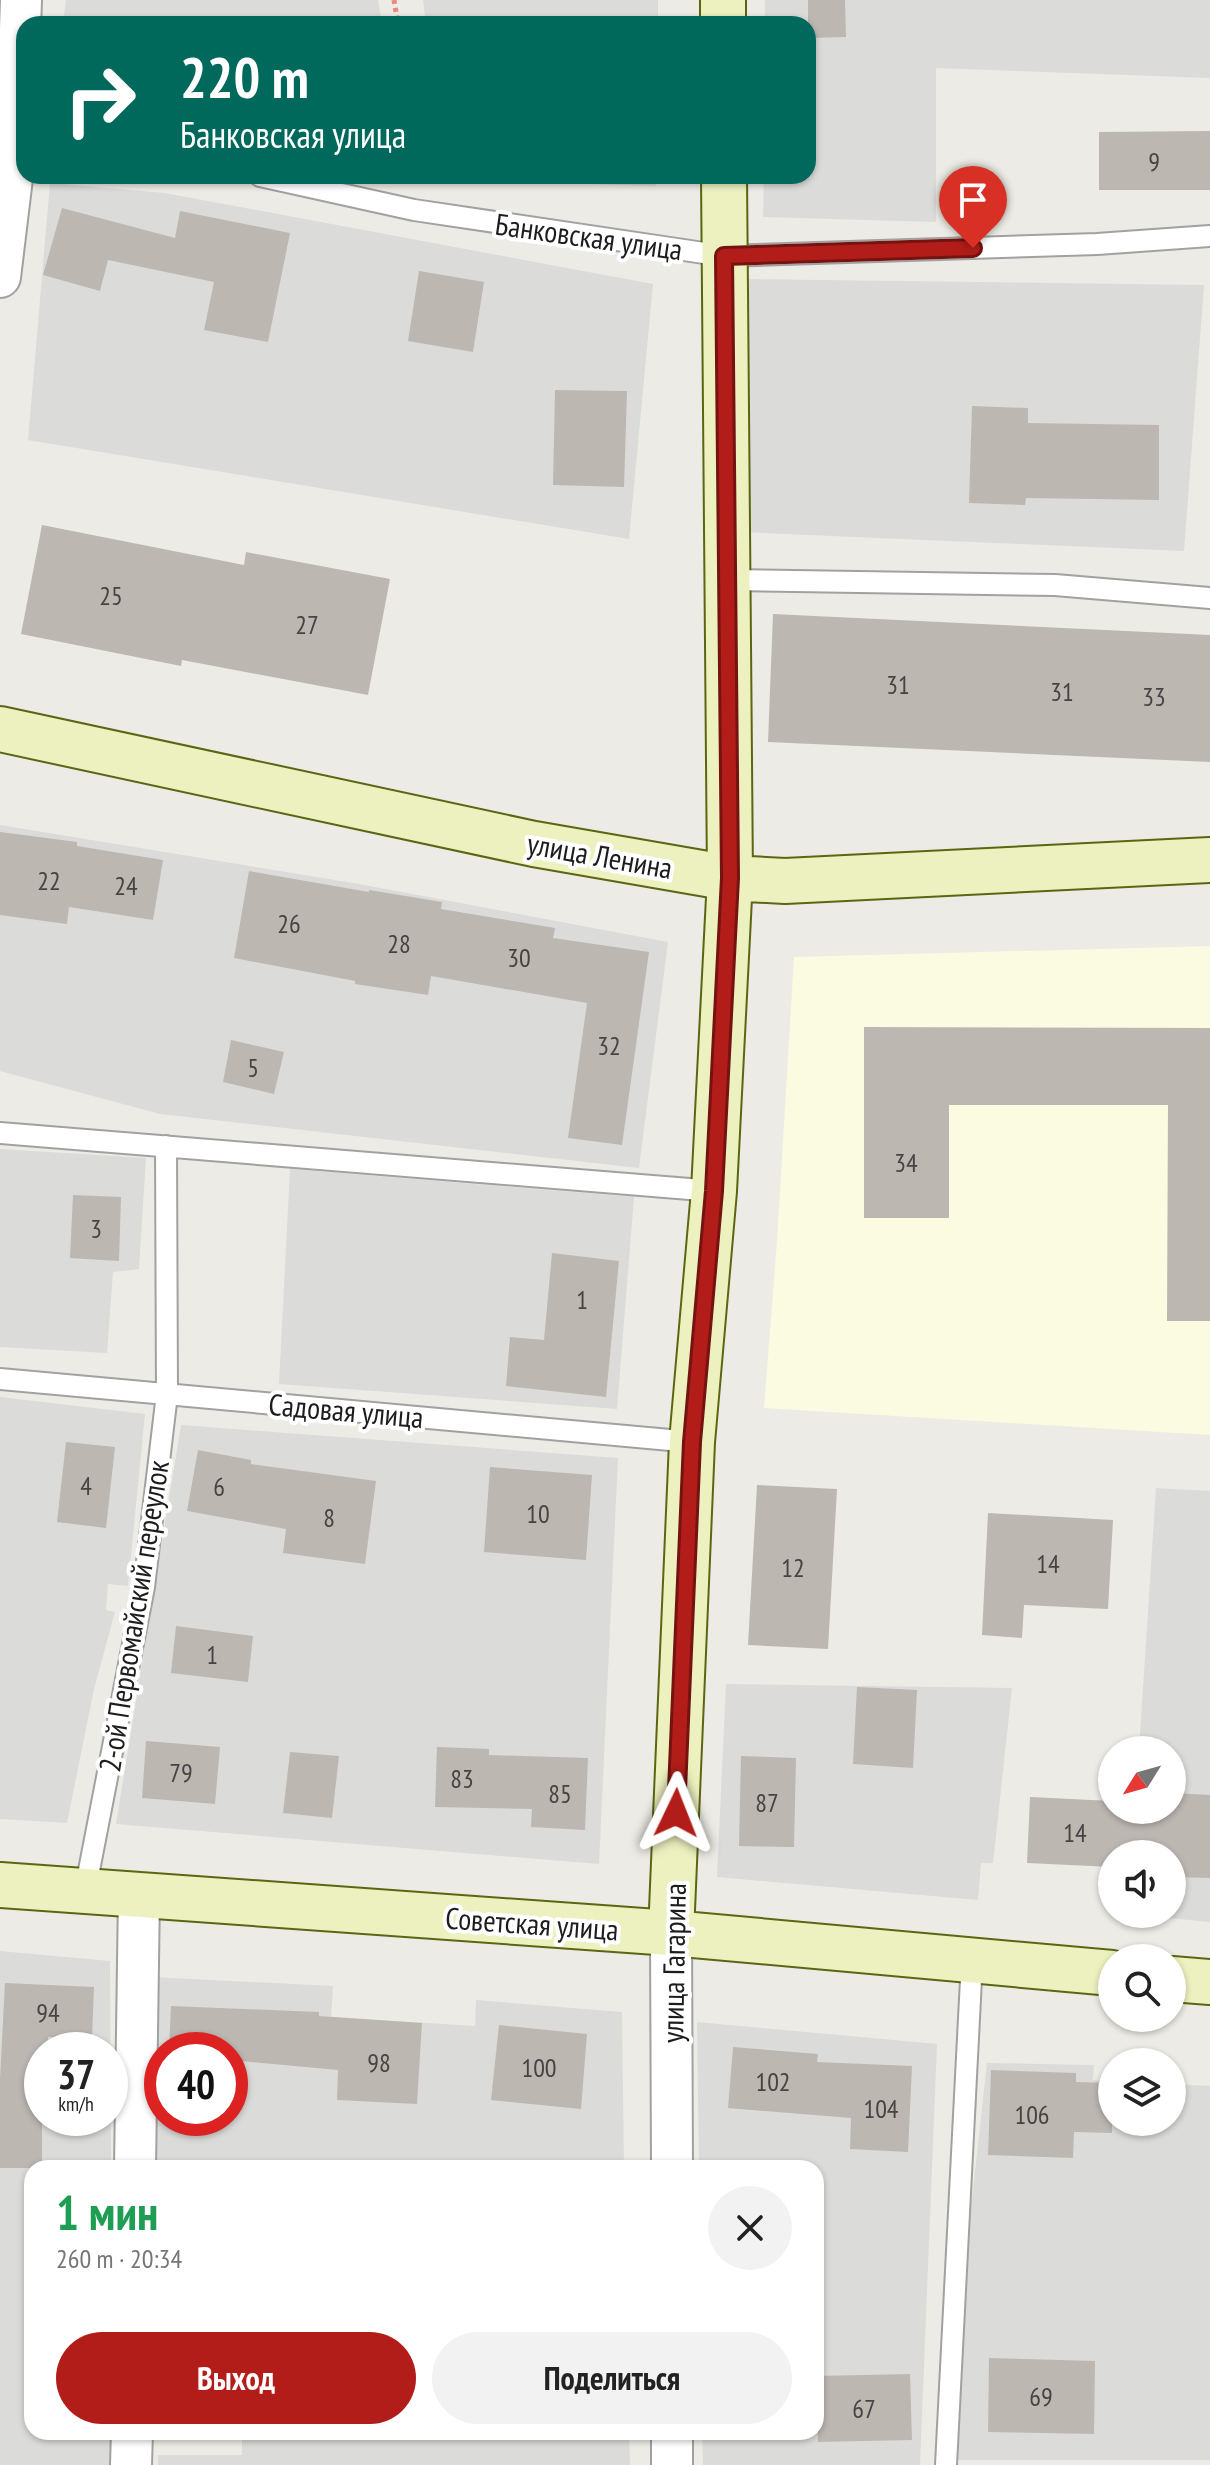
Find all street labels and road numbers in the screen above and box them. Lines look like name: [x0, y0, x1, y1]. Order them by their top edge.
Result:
street label: Банковская улица: [493, 204, 685, 268]
street label: улица Ленина: [524, 823, 676, 887]
street label: Садовая улица: [267, 1384, 425, 1436]
street label: 2-ой Первомайский переулок: [89, 1457, 177, 1775]
street label: улица Гагарина: [652, 1883, 694, 2043]
street label: Советская улица: [444, 1898, 620, 1948]

